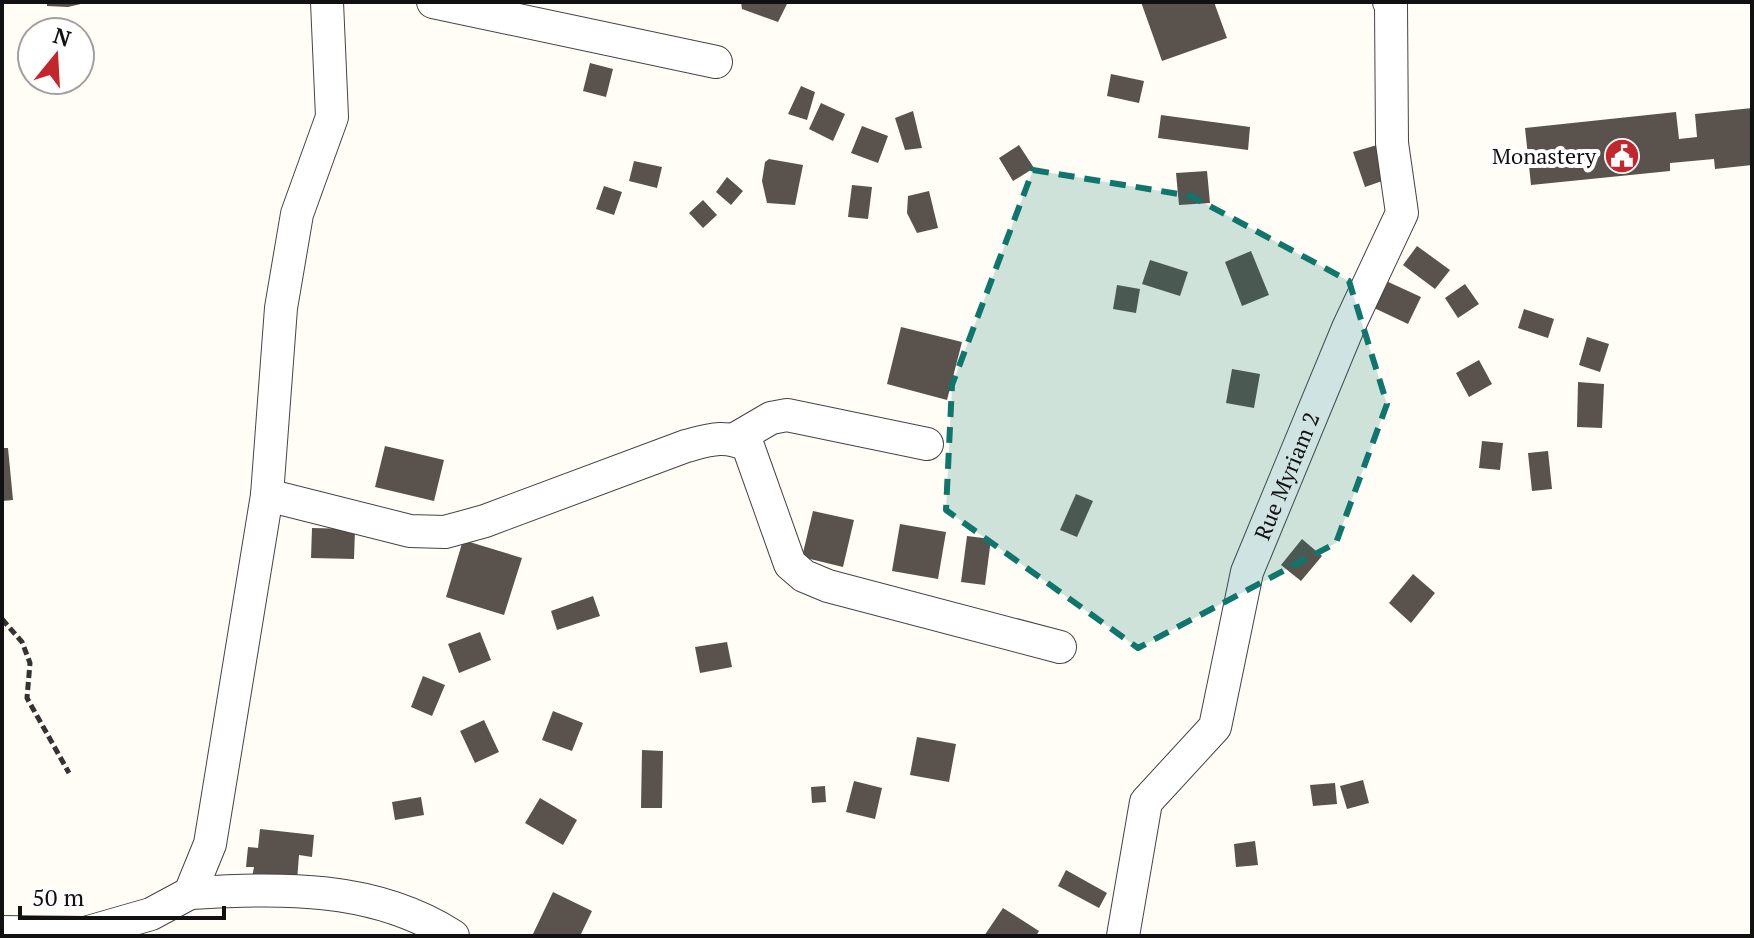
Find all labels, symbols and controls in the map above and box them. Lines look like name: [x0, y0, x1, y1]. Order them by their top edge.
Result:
north arrow: [16, 16, 96, 96]
text: N: [50, 20, 75, 53]
public building icon: Monastery: [1603, 137, 1641, 175]
place label: Monastery: [1492, 141, 1597, 170]
street label: Rue Myriam 2: [1247, 408, 1326, 544]
scale bar: [20, 870, 224, 920]
text: 50 m: [32, 881, 84, 913]

